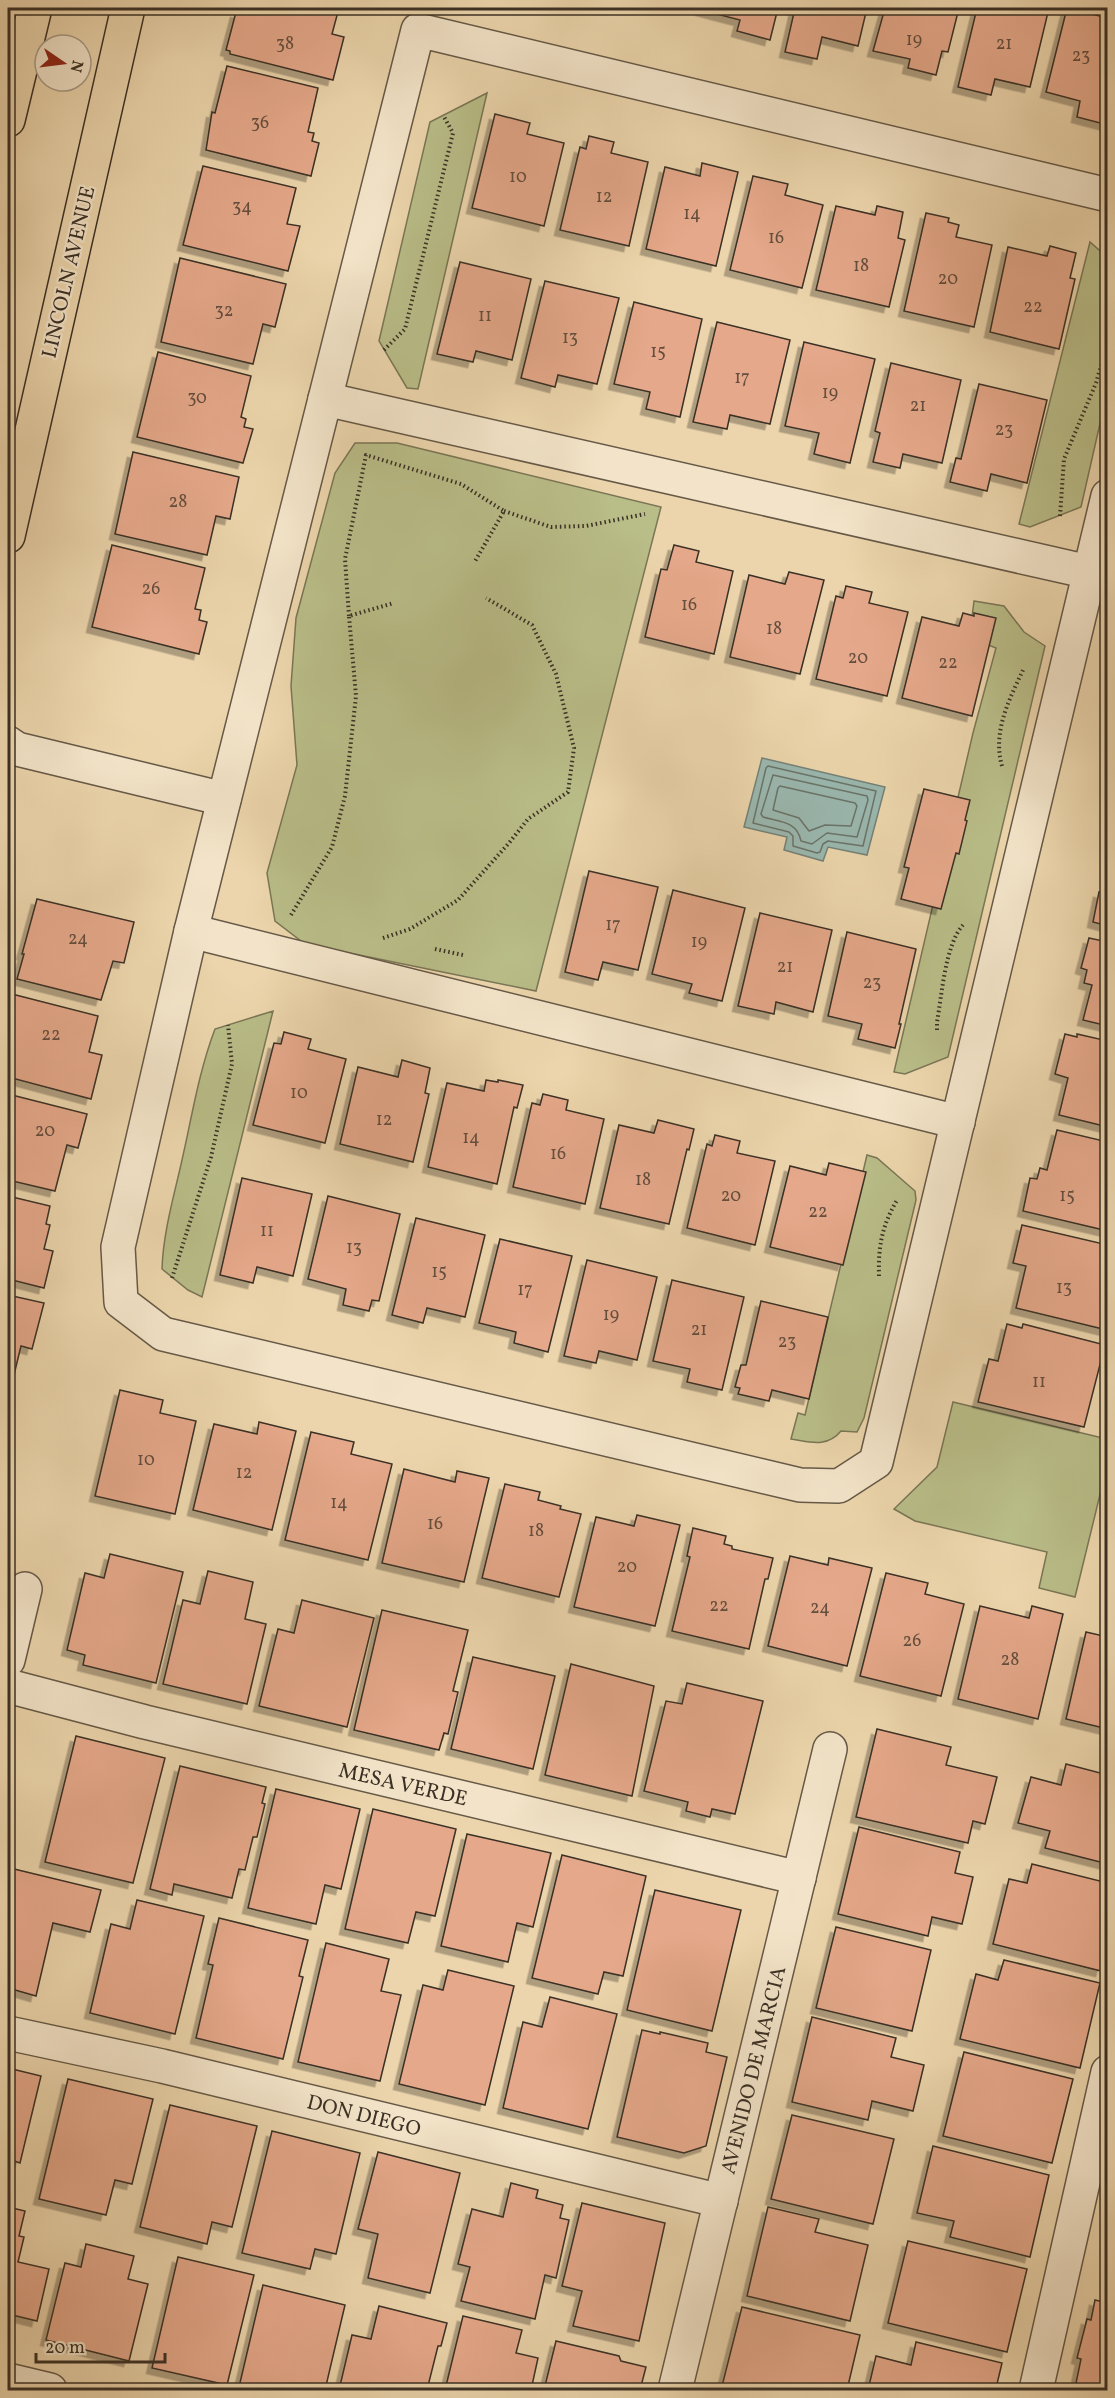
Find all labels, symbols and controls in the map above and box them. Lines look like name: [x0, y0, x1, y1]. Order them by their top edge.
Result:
house number: 19: [906, 28, 922, 53]
house number: 38: [276, 32, 294, 57]
house number: 21: [996, 32, 1012, 57]
north arrow: [33, 33, 93, 93]
house number: 23: [1072, 44, 1090, 69]
text: N: [63, 58, 88, 75]
house number: 36: [251, 111, 269, 136]
house number: 10: [509, 165, 527, 190]
street label: LINCOLN AVENUE: [36, 183, 103, 361]
house number: 12: [596, 185, 612, 210]
house number: 34: [232, 195, 252, 220]
house number: 14: [683, 202, 701, 227]
house number: 16: [768, 226, 784, 251]
house number: 18: [853, 254, 869, 279]
house number: 20: [938, 267, 958, 292]
house number: 22: [1023, 295, 1043, 320]
house number: 32: [215, 299, 233, 324]
house number: 11: [478, 304, 492, 329]
house number: 13: [562, 326, 578, 351]
house number: 15: [650, 340, 666, 365]
house number: 17: [734, 366, 750, 391]
house number: 19: [822, 381, 838, 406]
house number: 30: [187, 386, 207, 411]
house number: 21: [910, 394, 926, 419]
house number: 23: [995, 418, 1013, 443]
house number: 28: [169, 490, 187, 515]
house number: 26: [142, 577, 160, 602]
house number: 16: [681, 593, 697, 618]
house number: 18: [766, 617, 782, 642]
house number: 20: [848, 646, 868, 671]
house number: 22: [938, 651, 958, 676]
house number: 17: [605, 913, 621, 938]
house number: 24: [68, 927, 88, 952]
house number: 19: [691, 930, 707, 955]
house number: 21: [777, 955, 793, 980]
house number: 23: [863, 971, 881, 996]
house number: 22: [41, 1023, 61, 1048]
house number: 10: [290, 1081, 308, 1106]
house number: 12: [376, 1108, 392, 1133]
house number: 20: [35, 1119, 55, 1144]
house number: 14: [462, 1126, 480, 1151]
house number: 16: [550, 1142, 566, 1167]
house number: 18: [635, 1168, 651, 1193]
house number: 20: [721, 1184, 741, 1209]
house number: 15: [1059, 1184, 1075, 1209]
house number: 22: [808, 1200, 828, 1225]
house number: 11: [260, 1219, 274, 1244]
house number: 13: [346, 1236, 362, 1261]
house number: 15: [431, 1260, 447, 1285]
house number: 13: [1056, 1276, 1072, 1301]
house number: 17: [517, 1278, 533, 1303]
house number: 19: [603, 1303, 619, 1328]
house number: 21: [691, 1318, 707, 1343]
house number: 23: [778, 1330, 796, 1355]
house number: 11: [1032, 1370, 1046, 1395]
house number: 10: [137, 1448, 155, 1473]
house number: 12: [236, 1461, 252, 1486]
house number: 14: [330, 1491, 348, 1516]
house number: 16: [427, 1512, 443, 1537]
house number: 18: [528, 1519, 544, 1544]
house number: 20: [617, 1555, 637, 1580]
house number: 22: [709, 1594, 729, 1619]
house number: 24: [810, 1596, 830, 1621]
house number: 26: [903, 1629, 921, 1654]
house number: 28: [1001, 1648, 1019, 1673]
street label: MESA VERDE: [335, 1757, 470, 1814]
street label: AVENIDO DE MARCIA: [715, 1963, 794, 2177]
street label: DON DIEGO: [304, 2088, 424, 2145]
scale bar: [36, 2326, 165, 2364]
text: 20 m: [45, 2336, 85, 2361]

